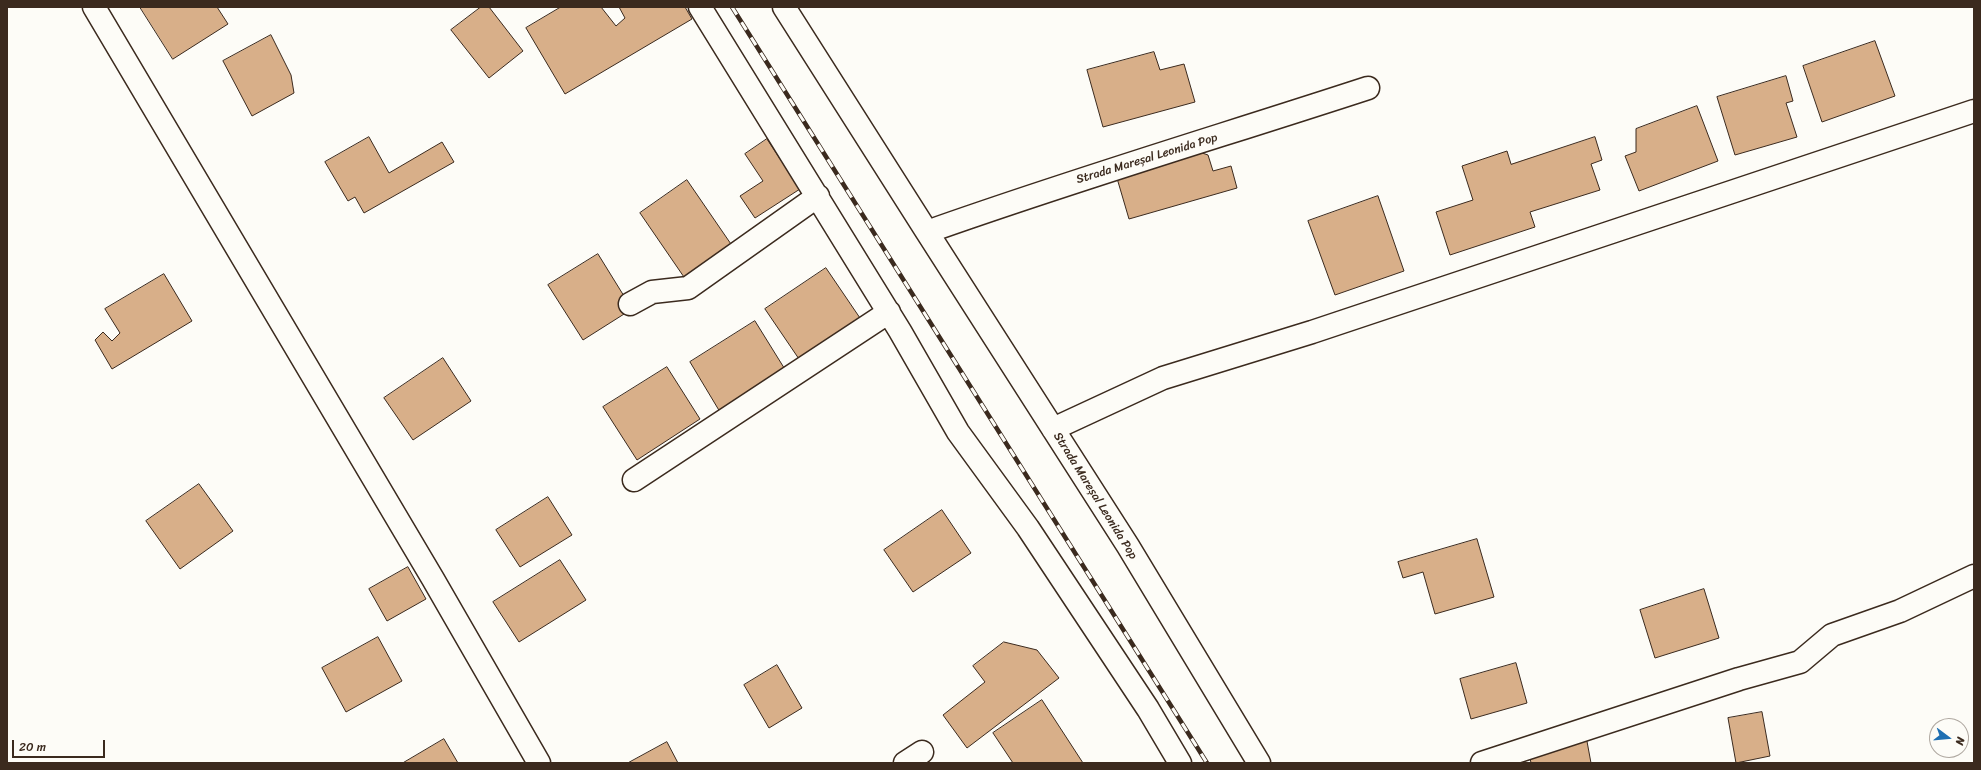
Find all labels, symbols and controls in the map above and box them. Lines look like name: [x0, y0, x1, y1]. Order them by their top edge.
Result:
street label: Strada Mareșal Leonida Pop: [1075, 131, 1219, 187]
street label: Strada Mareșal Leonida Pop: [1050, 430, 1140, 562]
north arrow: [1929, 718, 1969, 758]
scale bar: [14, 732, 107, 758]
text: N: [1950, 735, 1970, 747]
text: 20 m: [19, 736, 46, 758]

